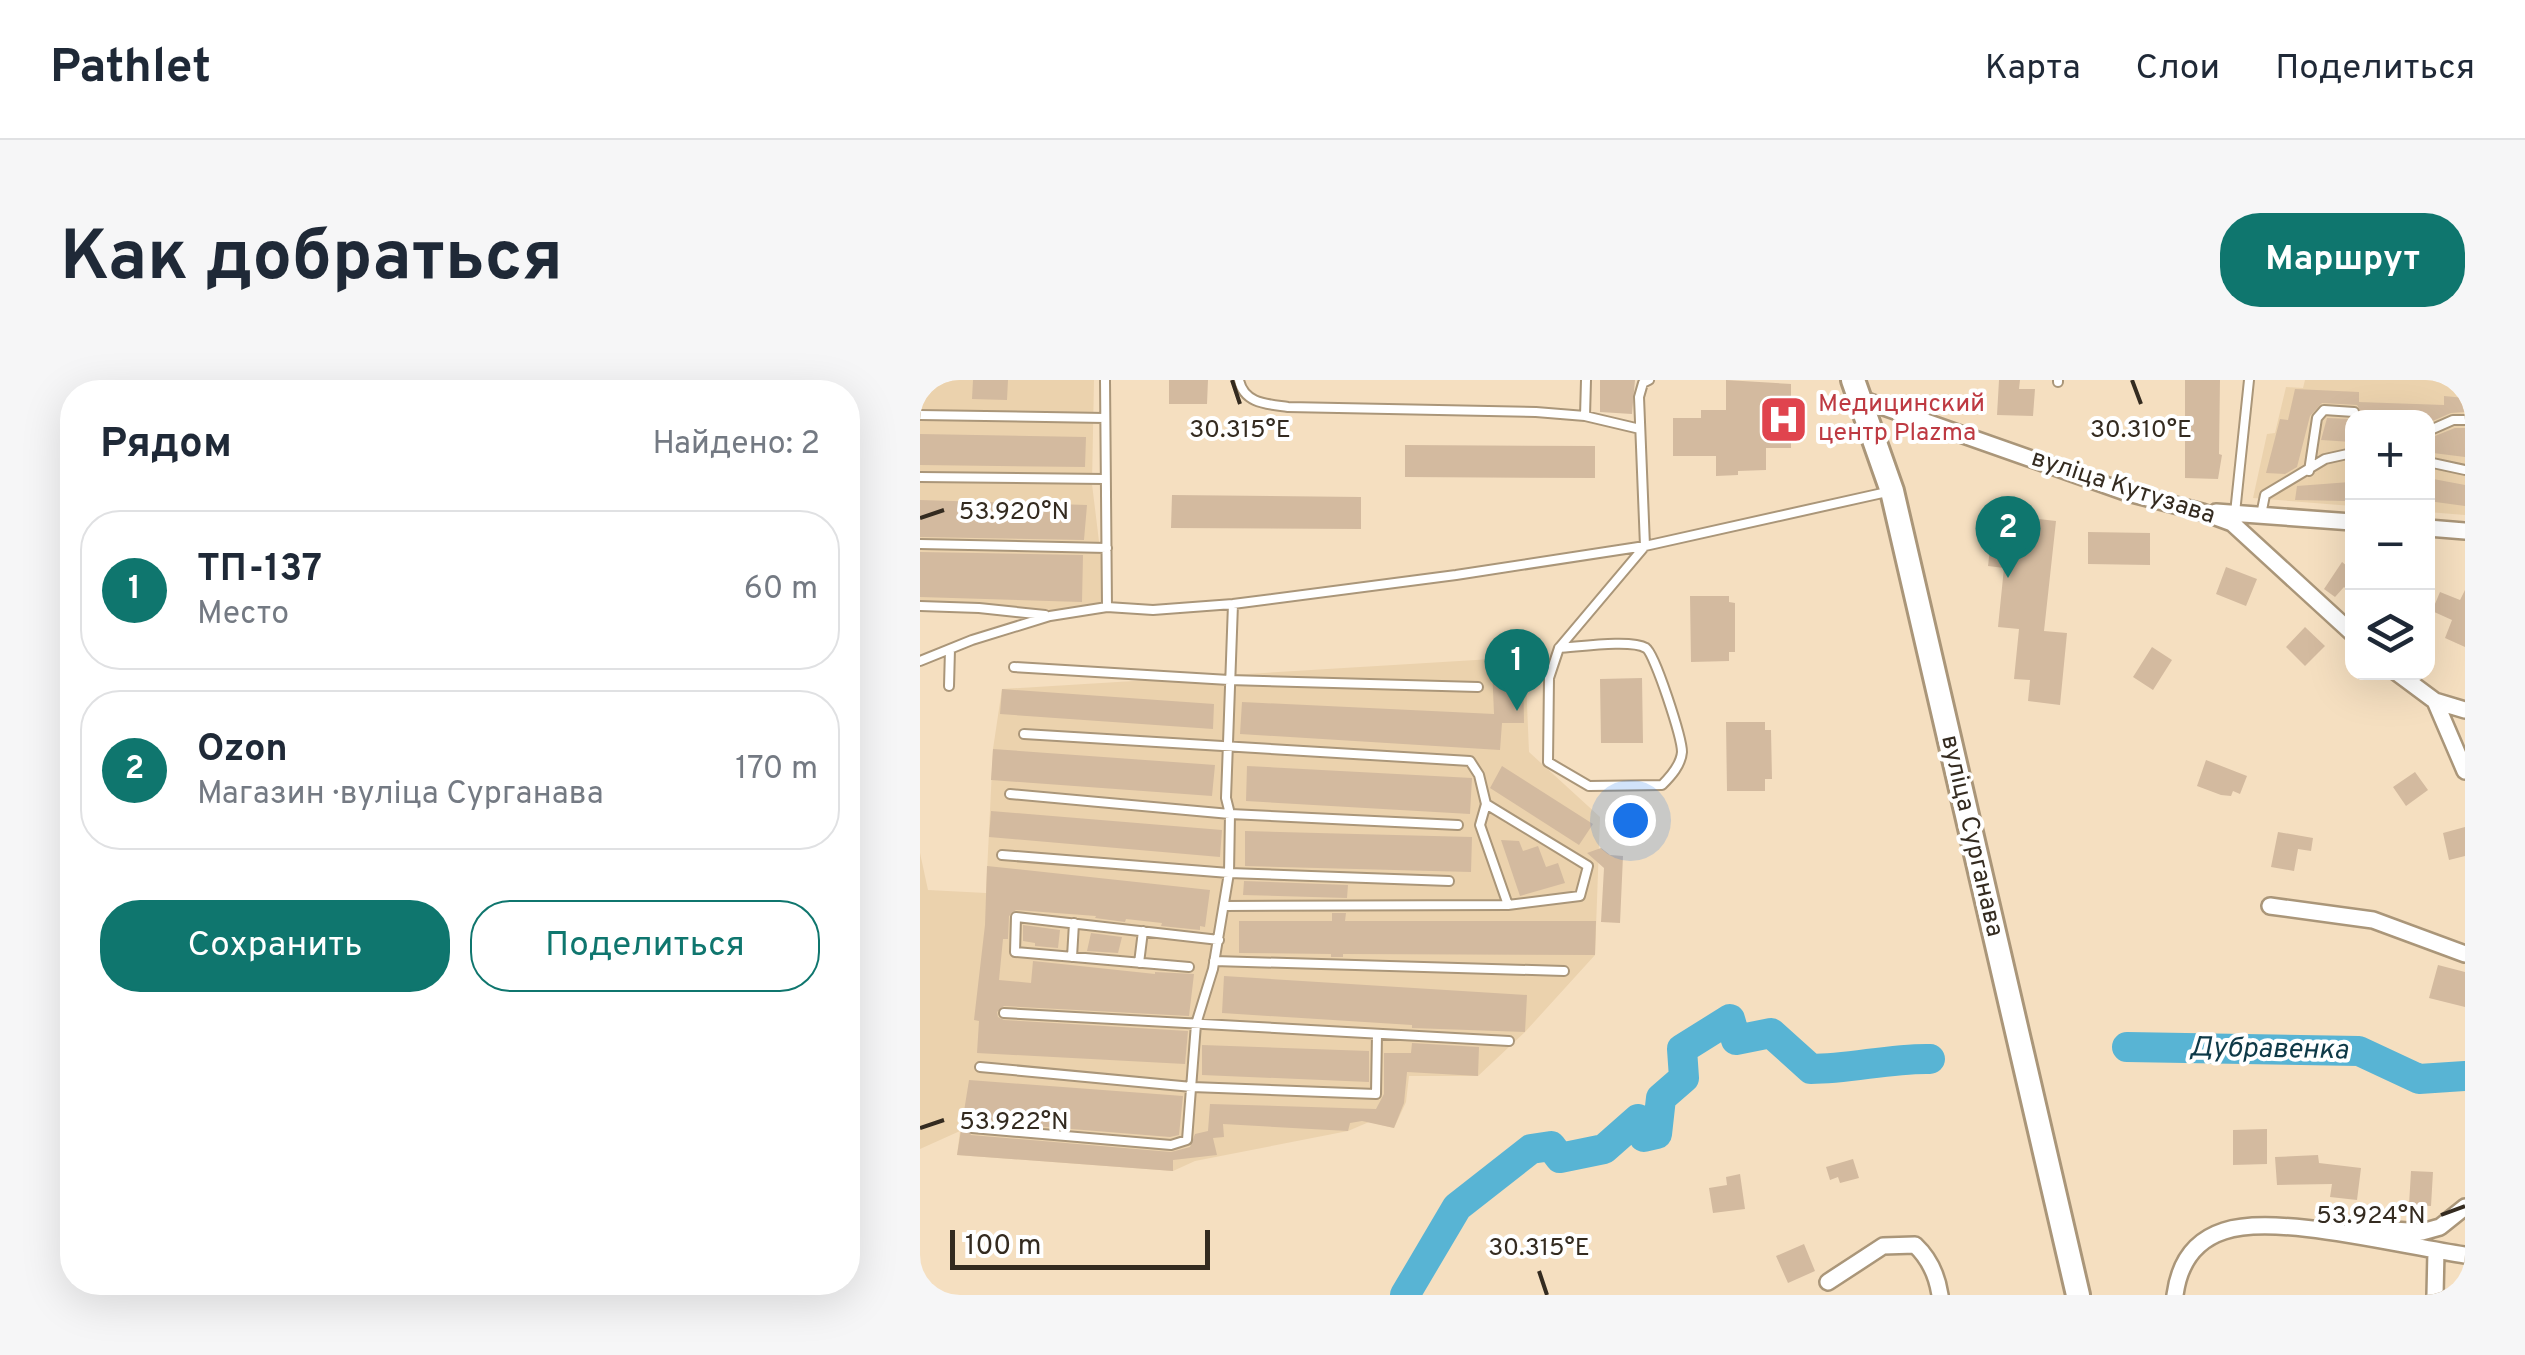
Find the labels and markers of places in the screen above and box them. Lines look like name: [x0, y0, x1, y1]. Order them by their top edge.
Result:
place label: Медицинский центр Plazma: [1818, 389, 1985, 450]
hospital icon: Медицинский центр Plazma: [1757, 393, 1809, 445]
pin: 2: [1976, 496, 2040, 578]
pin: 1: [1484, 628, 1550, 711]

